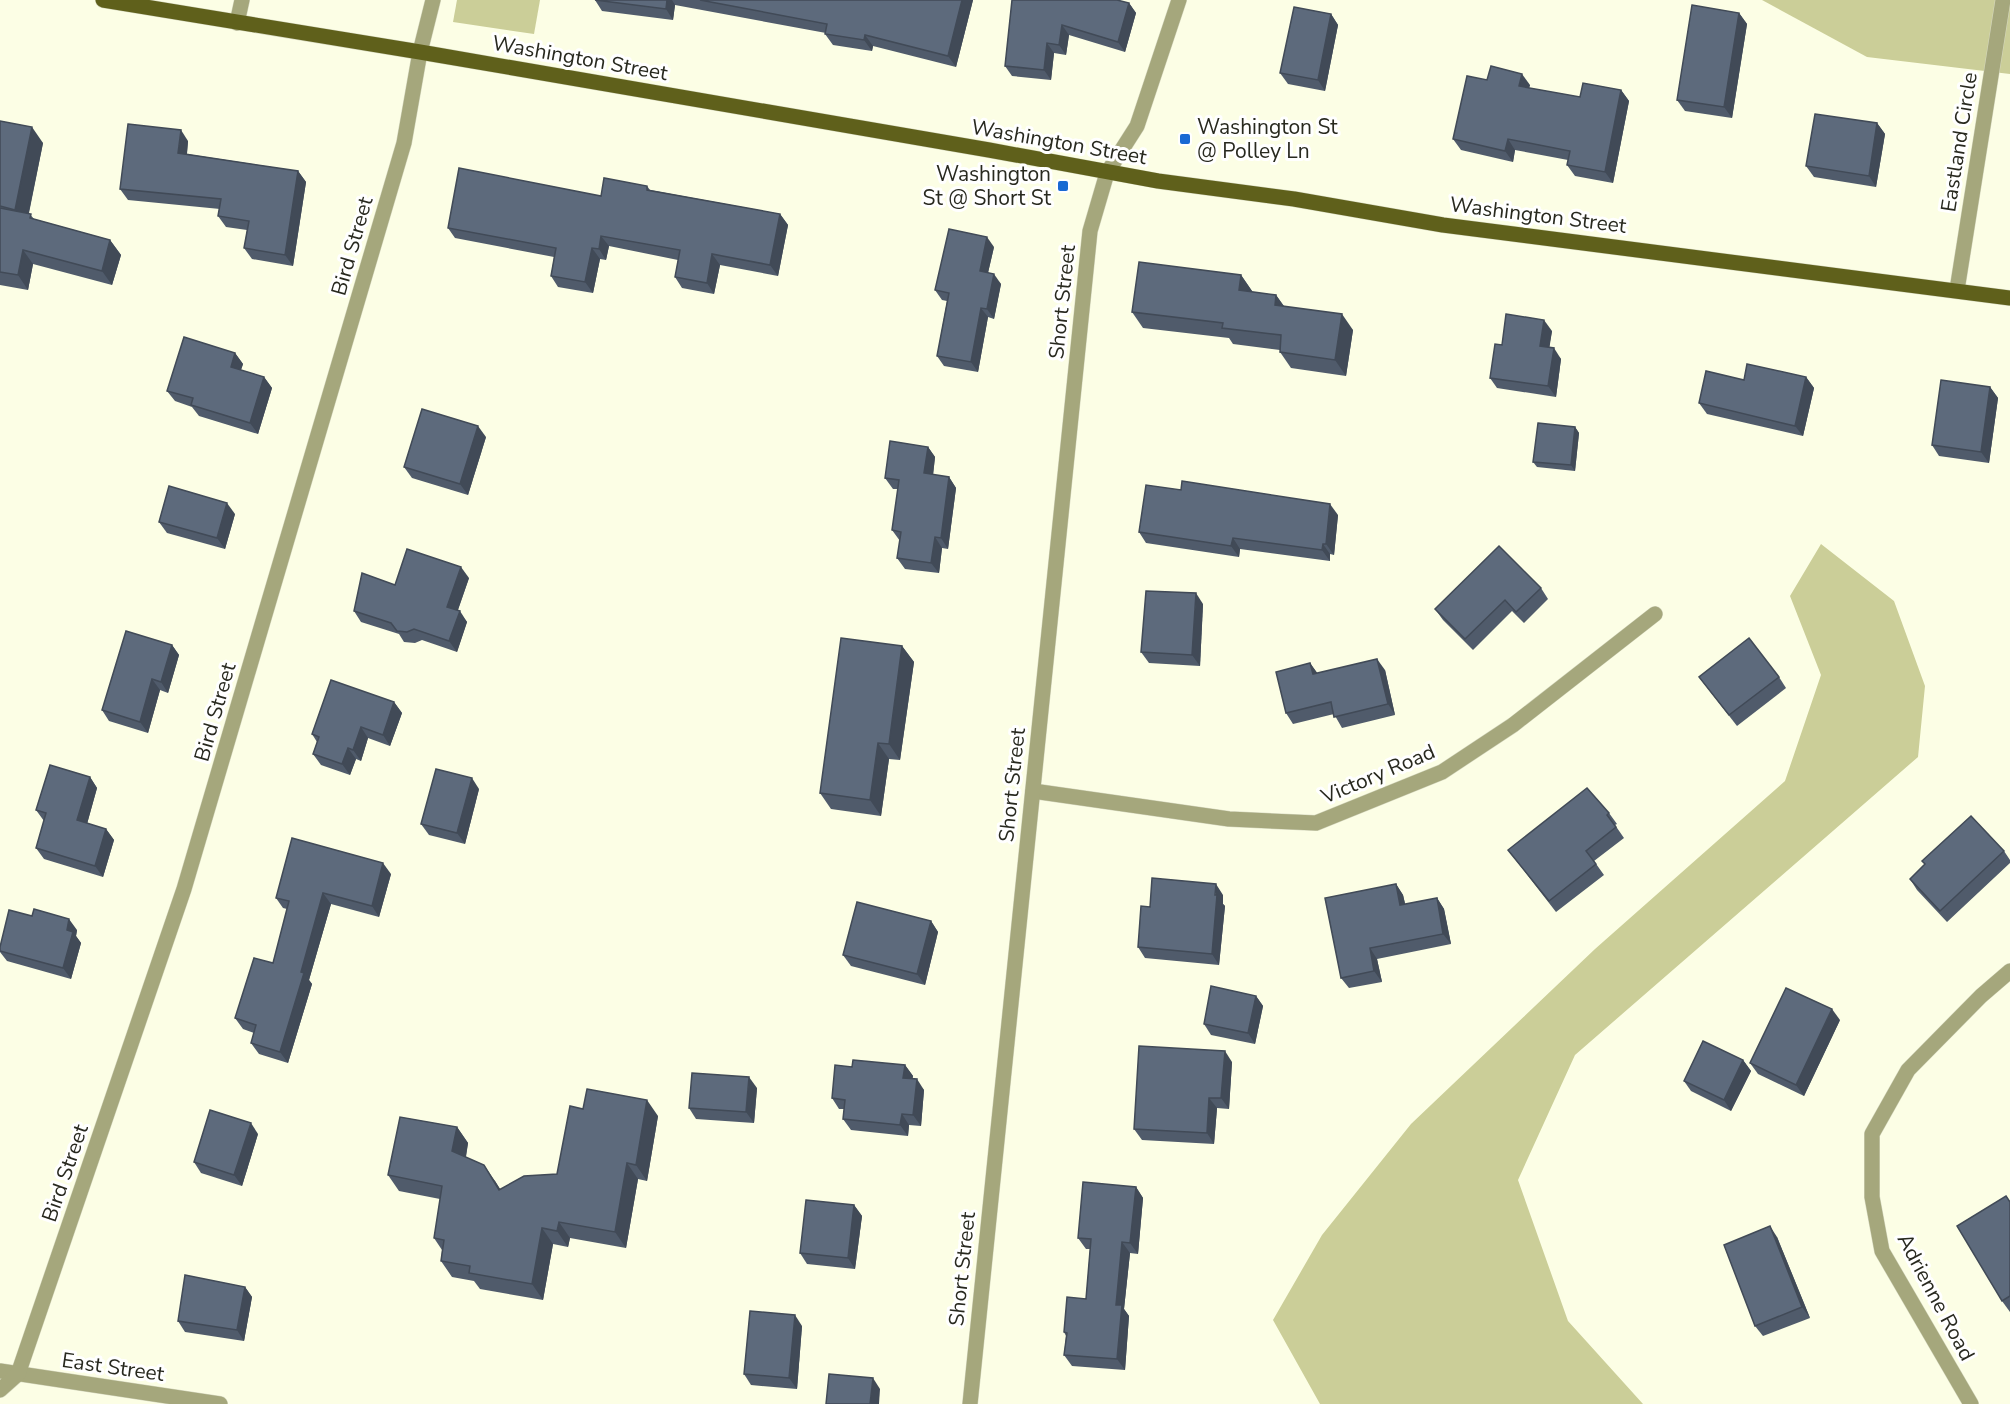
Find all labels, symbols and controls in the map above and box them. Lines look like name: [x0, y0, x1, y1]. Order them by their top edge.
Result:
street label: Washington Street: [490, 29, 671, 87]
street label: Eastland Circle: [1934, 70, 1984, 214]
street label: Washington Street: [969, 113, 1150, 171]
place label: Washington St @ Polley Ln: [1197, 113, 1338, 165]
marker: Washington St @ Polley Ln: [1178, 132, 1192, 146]
place label: Washington St @ Short St: [923, 160, 1052, 212]
marker: Washington St @ Short St: [1056, 179, 1070, 193]
street label: Washington Street: [1448, 190, 1629, 240]
street label: Bird Street: [325, 193, 380, 299]
street label: Short Street: [1042, 243, 1082, 360]
street label: Bird Street: [188, 659, 243, 765]
street label: Short Street: [992, 726, 1032, 843]
street label: Victory Road: [1316, 737, 1439, 811]
street label: Bird Street: [35, 1120, 95, 1225]
street label: Short Street: [942, 1210, 982, 1327]
street label: Adrienne Road: [1891, 1228, 1981, 1366]
street label: East Street: [60, 1346, 167, 1388]

